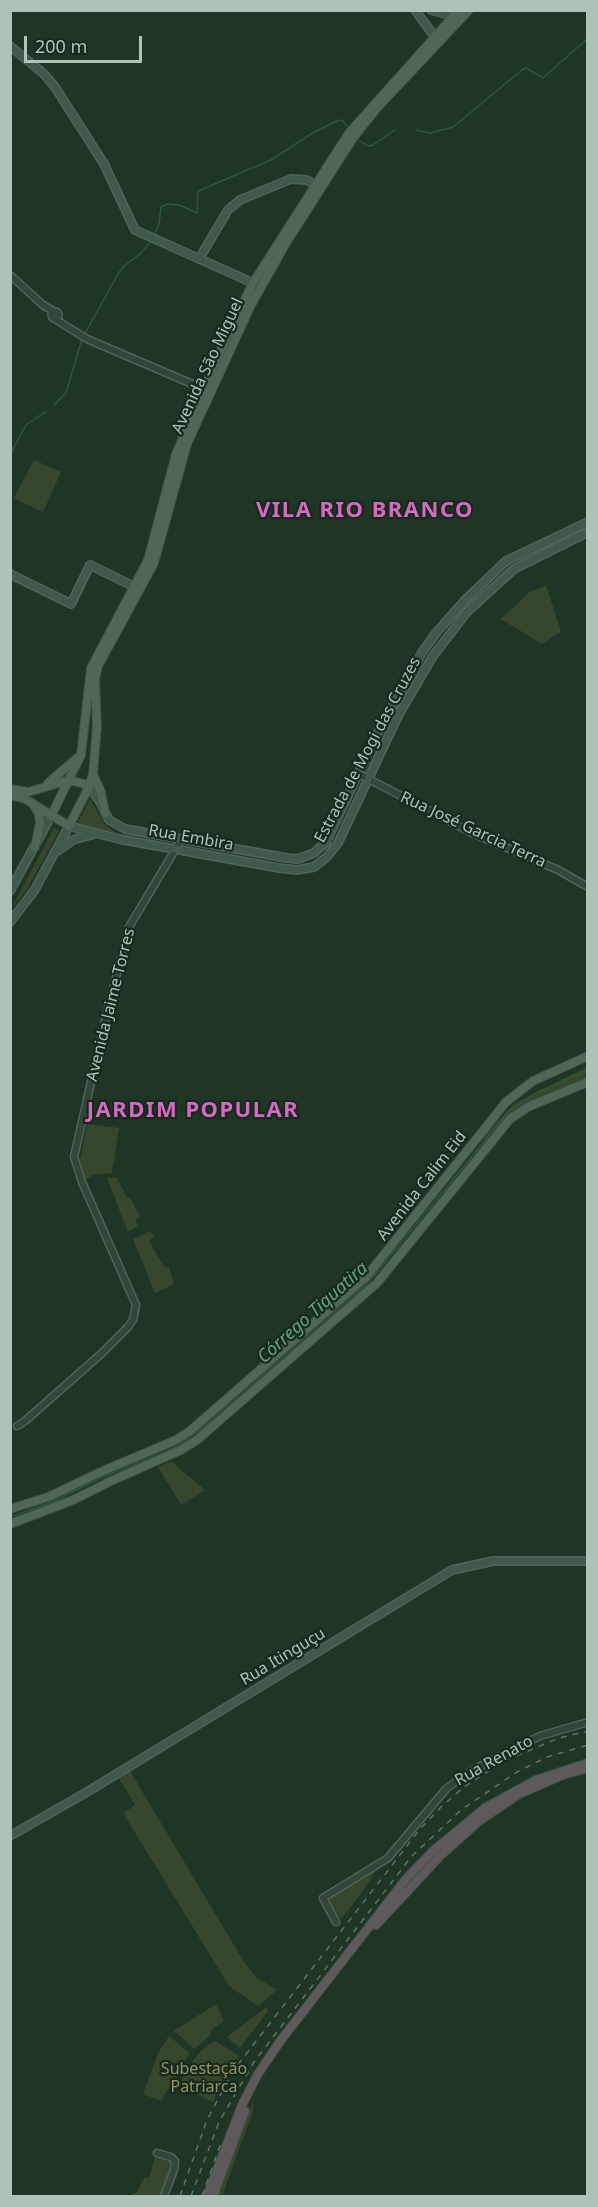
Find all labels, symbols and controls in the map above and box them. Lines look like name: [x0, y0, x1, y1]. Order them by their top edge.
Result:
scale bar: [27, 24, 146, 62]
text: 200 m: [35, 34, 87, 58]
street label: Avenida São Miguel: [168, 295, 248, 437]
district label: VILA RIO BRANCO: [256, 498, 474, 524]
street label: Estrada de Mogi das Cruzes: [311, 654, 425, 846]
street label: Rua José Garcia Terra: [397, 788, 549, 872]
street label: Rua Embira: [147, 821, 235, 855]
street label: Avenida Jaime Torres: [83, 926, 139, 1084]
district label: JARDIM POPULAR: [87, 1098, 299, 1124]
street label: Avenida Calim Eid: [373, 1127, 471, 1245]
water label: Córrego Tiquatira: [253, 1258, 373, 1368]
street label: Rua Itinguçu: [237, 1624, 329, 1690]
street label: Rua Renato: [452, 1732, 536, 1790]
park label: Subestação Patriarca: [161, 2059, 247, 2097]

